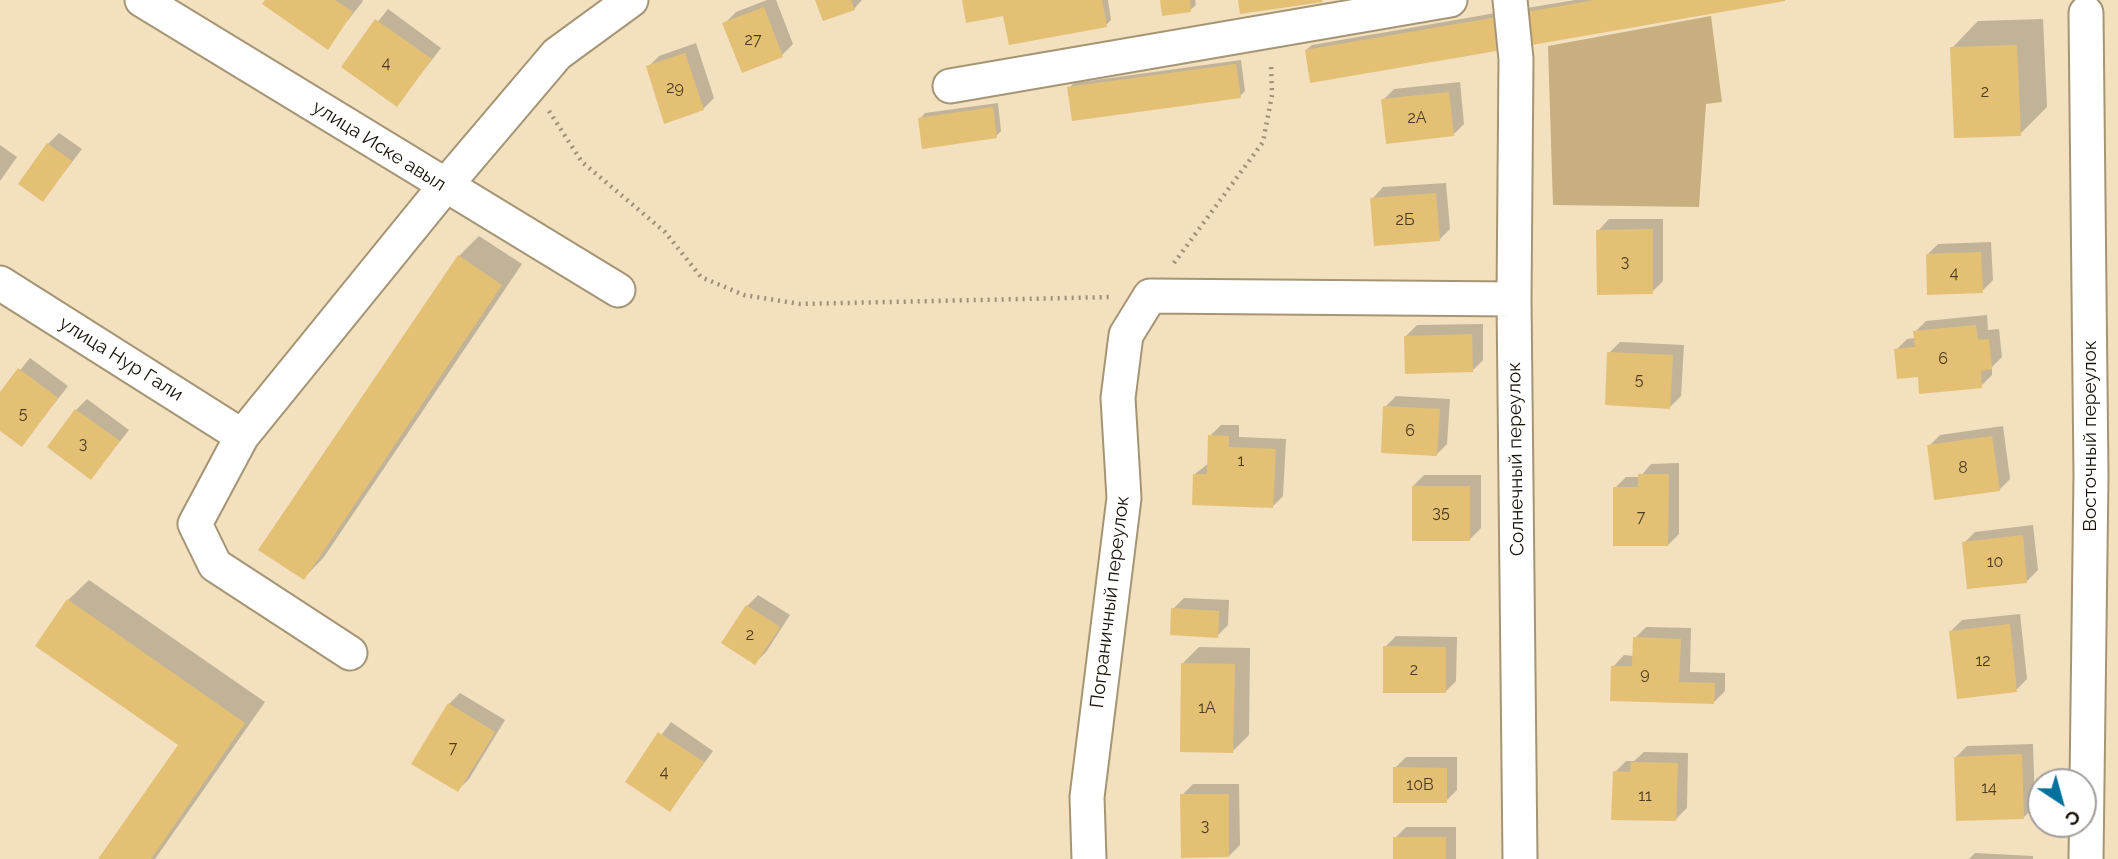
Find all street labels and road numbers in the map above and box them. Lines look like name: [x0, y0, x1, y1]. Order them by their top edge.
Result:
street label: улица Иске авыл: [308, 96, 450, 196]
street label: улица Нур Гали: [55, 312, 187, 406]
street label: Восточный переулок: [2079, 340, 2101, 532]
street label: Солнечный переулок: [1503, 362, 1529, 556]
street label: Пограничный переулок: [1086, 495, 1134, 709]

